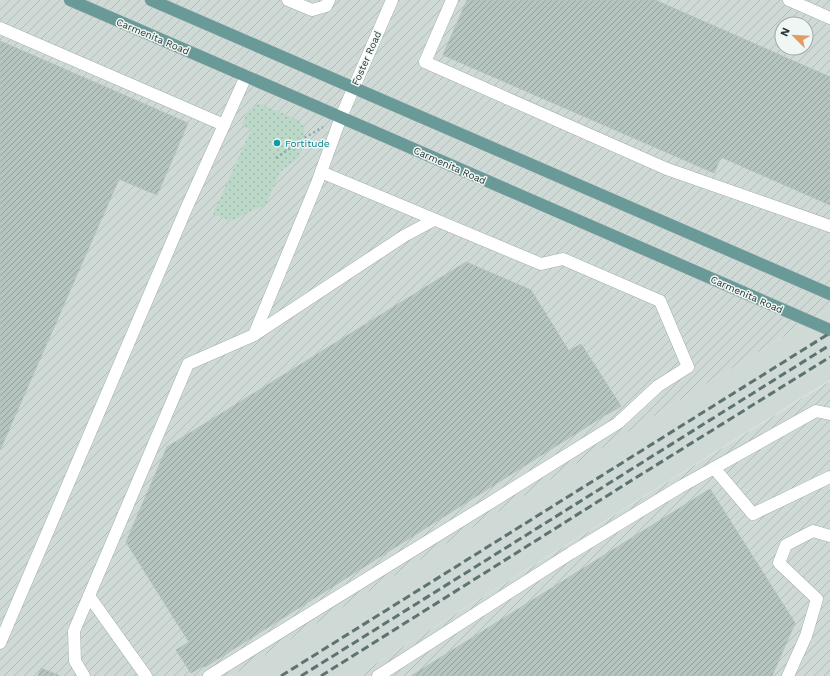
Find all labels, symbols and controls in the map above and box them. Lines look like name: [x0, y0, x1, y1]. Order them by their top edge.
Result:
street label: Carmenita Road: [115, 16, 191, 57]
north arrow: [774, 16, 814, 56]
text: N: [778, 26, 793, 39]
street label: Foster Road: [350, 29, 383, 87]
marker: Fortitude: [272, 138, 282, 148]
place label: Fortitude: [285, 138, 330, 149]
street label: Carmenita Road: [412, 145, 488, 186]
street label: Carmenita Road: [709, 274, 785, 315]

